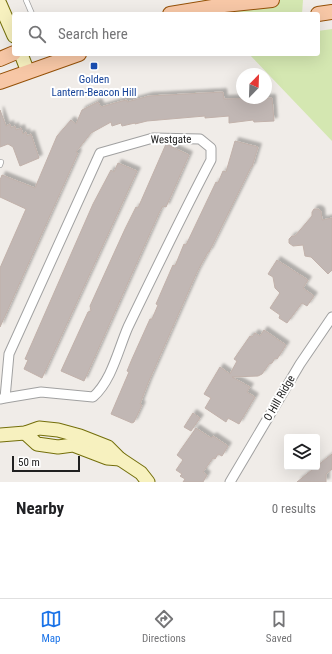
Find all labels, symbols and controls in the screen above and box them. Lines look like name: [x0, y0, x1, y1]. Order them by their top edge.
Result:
search box: [12, 12, 320, 56]
icon: search: [26, 23, 48, 45]
text: Search here: [58, 25, 128, 43]
marker: Golden Lantern-Beacon Hill: [89, 61, 99, 71]
north arrow: [236, 68, 272, 104]
place label: Golden Lantern-Beacon Hill: [52, 73, 136, 99]
street label: Westgate: [151, 133, 191, 146]
street label: O Hill Ridge: [261, 373, 298, 423]
map controls: [284, 434, 320, 470]
button: layers: [284, 434, 320, 470]
scale bar: [12, 454, 80, 473]
text: 50 m: [18, 456, 40, 469]
text: Nearby: [16, 498, 64, 518]
text: 0 results: [272, 501, 316, 516]
tab: Map: [40, 608, 62, 645]
tab: Directions: [142, 608, 186, 645]
tab: Saved: [266, 608, 292, 645]

